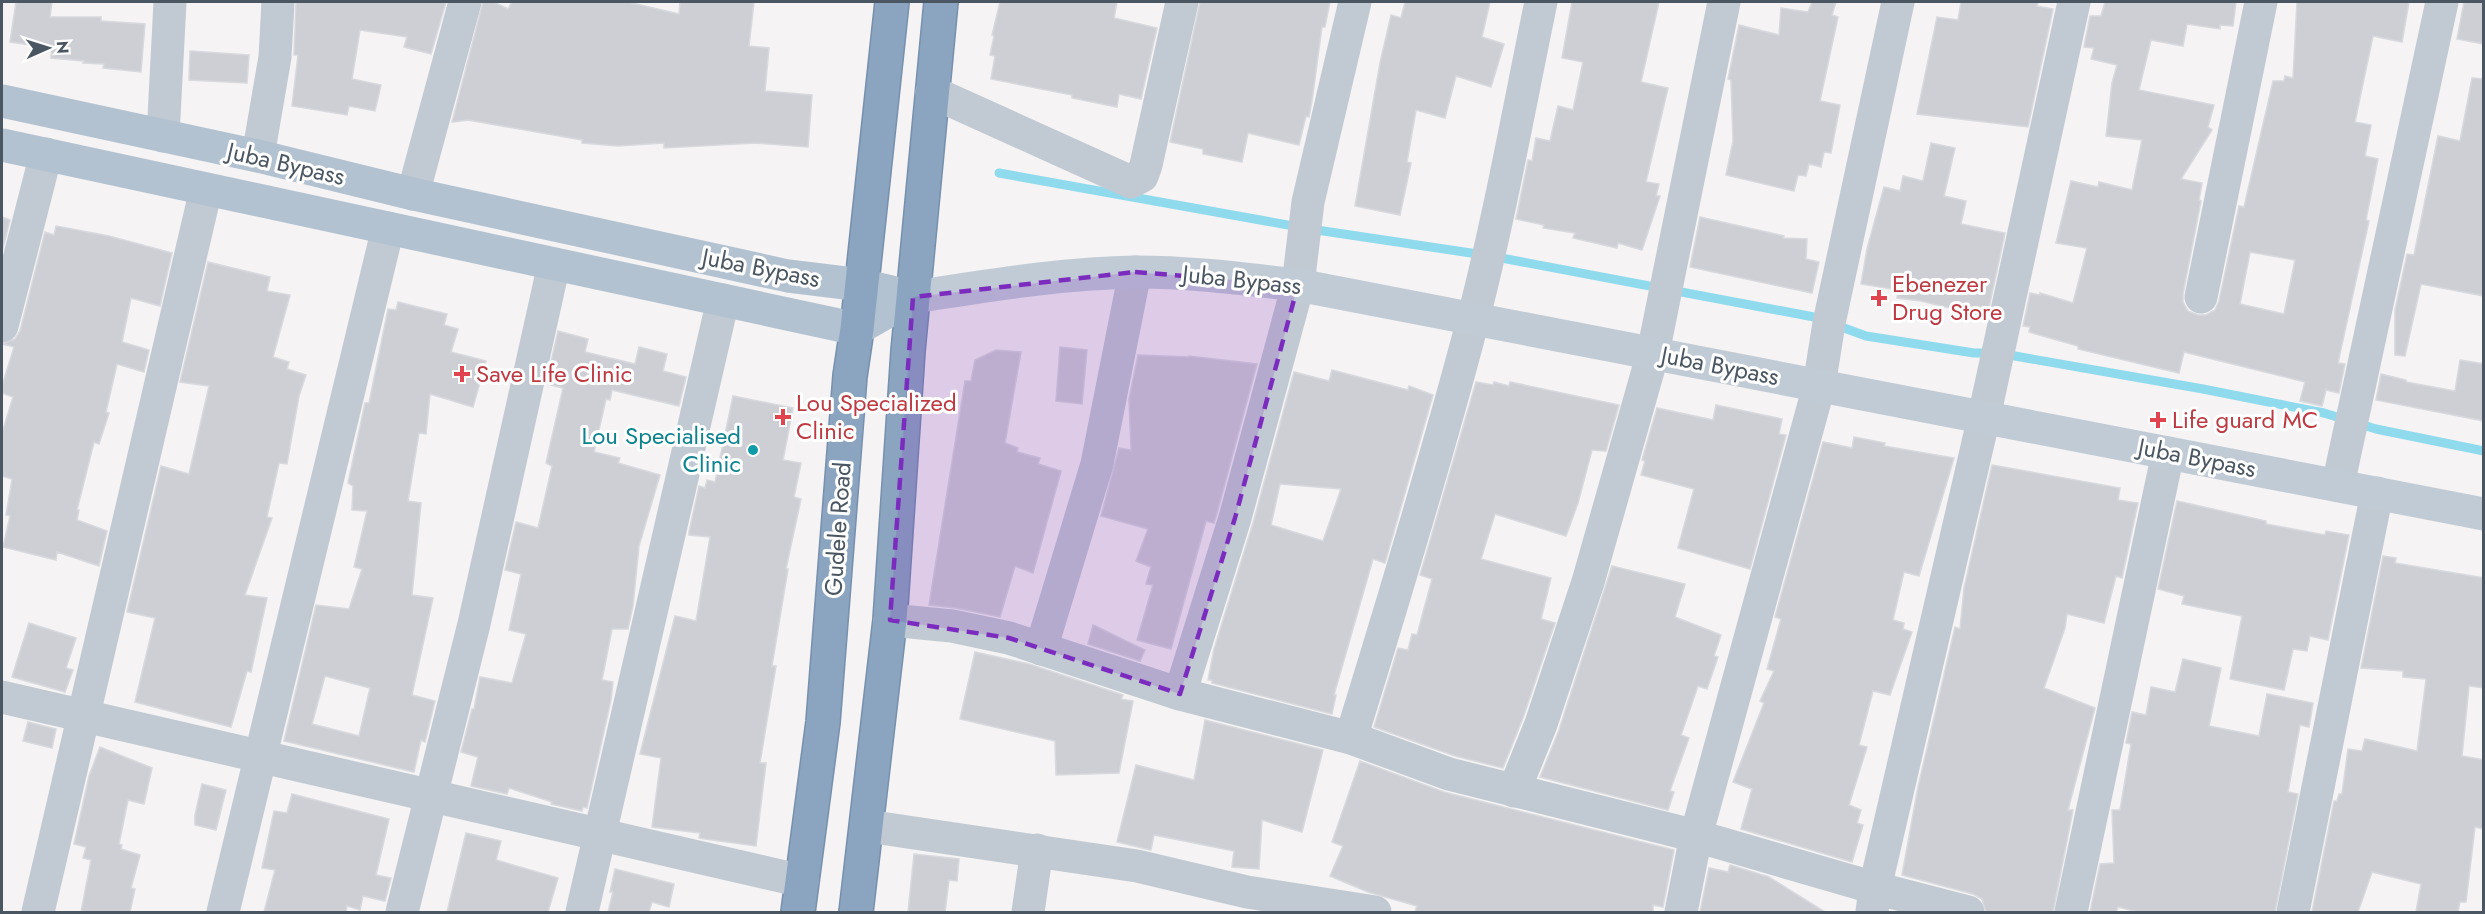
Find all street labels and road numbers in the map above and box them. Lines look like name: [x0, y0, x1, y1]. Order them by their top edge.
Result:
street label: Juba Bypass: [221, 132, 348, 194]
street label: Juba Bypass: [696, 238, 823, 296]
street label: Juba Bypass: [1178, 256, 1303, 303]
street label: Juba Bypass: [1655, 336, 1782, 394]
street label: Juba Bypass: [2132, 428, 2259, 486]
street label: Gudele Road: [815, 461, 860, 597]

